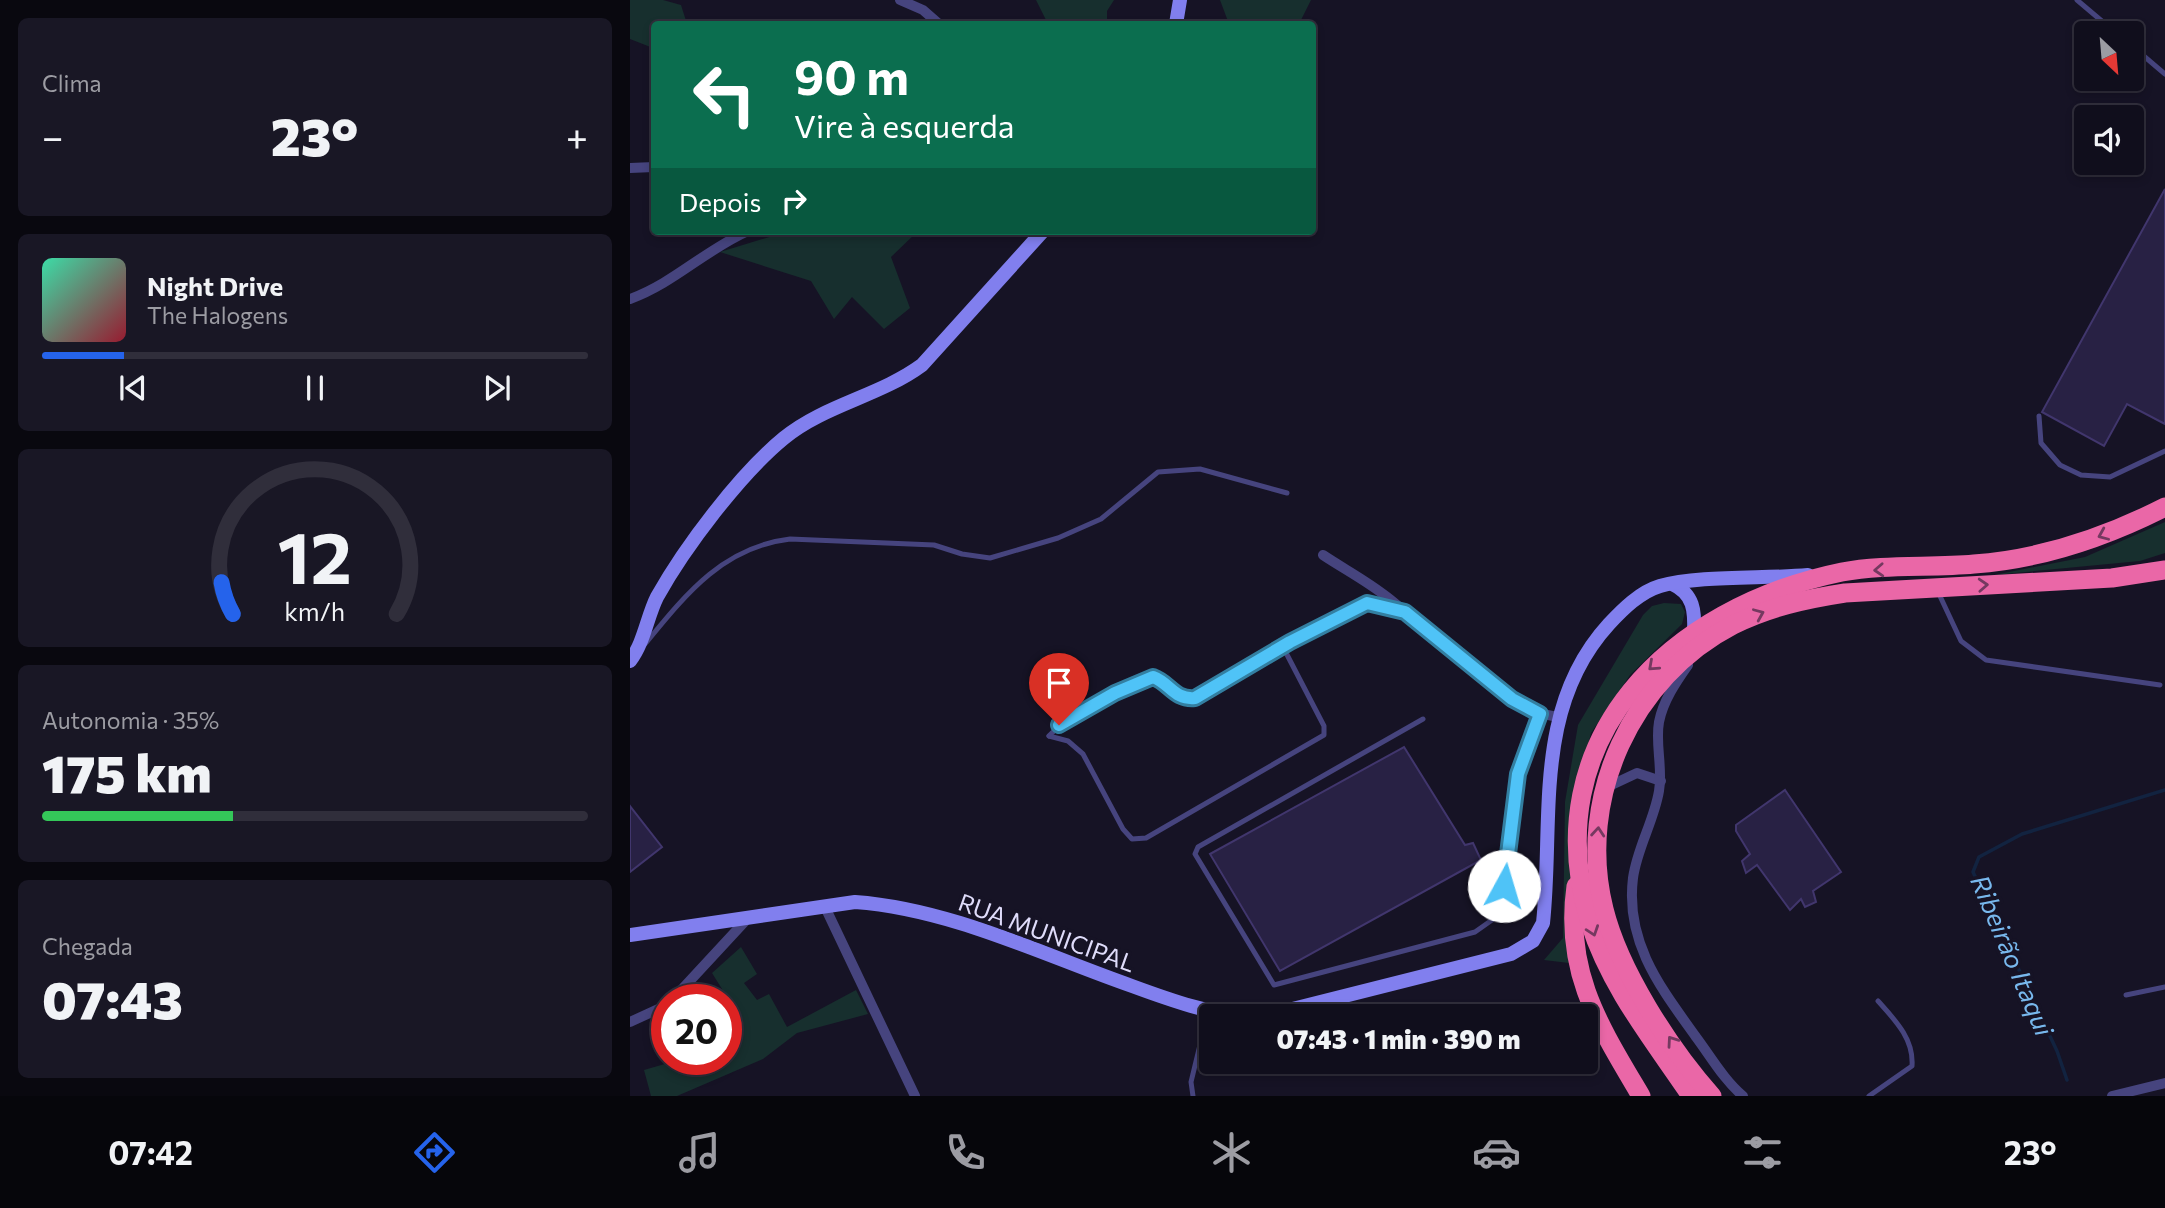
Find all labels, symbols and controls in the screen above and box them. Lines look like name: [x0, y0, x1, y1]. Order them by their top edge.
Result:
north arrow: [2074, 21, 2144, 91]
map controls: [2074, 21, 2144, 175]
text: 90 m: [794, 45, 909, 105]
icon: left: [679, 49, 770, 140]
text: Clima: [42, 69, 102, 97]
text: 23°: [271, 103, 358, 167]
text: Vire à esquerda: [794, 105, 1015, 145]
button: sound: [2074, 105, 2144, 175]
text: −: [42, 112, 64, 159]
text: +: [566, 112, 588, 159]
icon: right: [775, 182, 813, 220]
text: Depois: [679, 186, 761, 217]
text: Night Drive: [147, 270, 283, 301]
text: The Halogens: [147, 301, 288, 329]
icon: previous: [114, 369, 152, 407]
icon: pause: [296, 369, 334, 407]
icon: next: [478, 369, 516, 407]
text: 12: [278, 510, 352, 599]
one-way arrow: [2098, 527, 2110, 541]
one-way arrow: [1874, 562, 1885, 577]
one-way arrow: [1978, 578, 1989, 593]
text: km/h: [285, 596, 345, 626]
one-way arrow: [1752, 608, 1764, 622]
pin: [1029, 653, 1089, 725]
one-way arrow: [1648, 658, 1661, 670]
icon: arrive: [1040, 664, 1078, 702]
text: Autonomia · 35%: [42, 706, 219, 734]
text: 175 km: [42, 740, 212, 804]
one-way arrow: [1590, 826, 1605, 837]
position arrow: [1467, 849, 1541, 923]
water label: Ribeirão Itaqui: [1965, 870, 2061, 1041]
street label: RUA MUNICIPAL: [955, 887, 1139, 977]
one-way arrow: [1585, 924, 1599, 937]
text: Chegada: [42, 932, 133, 960]
text: 07:43: [42, 966, 183, 1030]
speed limit sign: 20: [651, 984, 742, 1075]
text: 07:43 · 1 min · 390 m: [1277, 1023, 1520, 1054]
one-way arrow: [1668, 1036, 1680, 1049]
icon: directions: [410, 1128, 459, 1177]
icon: music: [675, 1128, 724, 1177]
icon: phone: [941, 1128, 990, 1177]
icon: climate: [1207, 1128, 1256, 1177]
icon: car: [1472, 1128, 1521, 1177]
icon: filters: [1738, 1128, 1787, 1177]
text: 07:42: [108, 1132, 193, 1172]
text: 23°: [2004, 1132, 2057, 1172]

